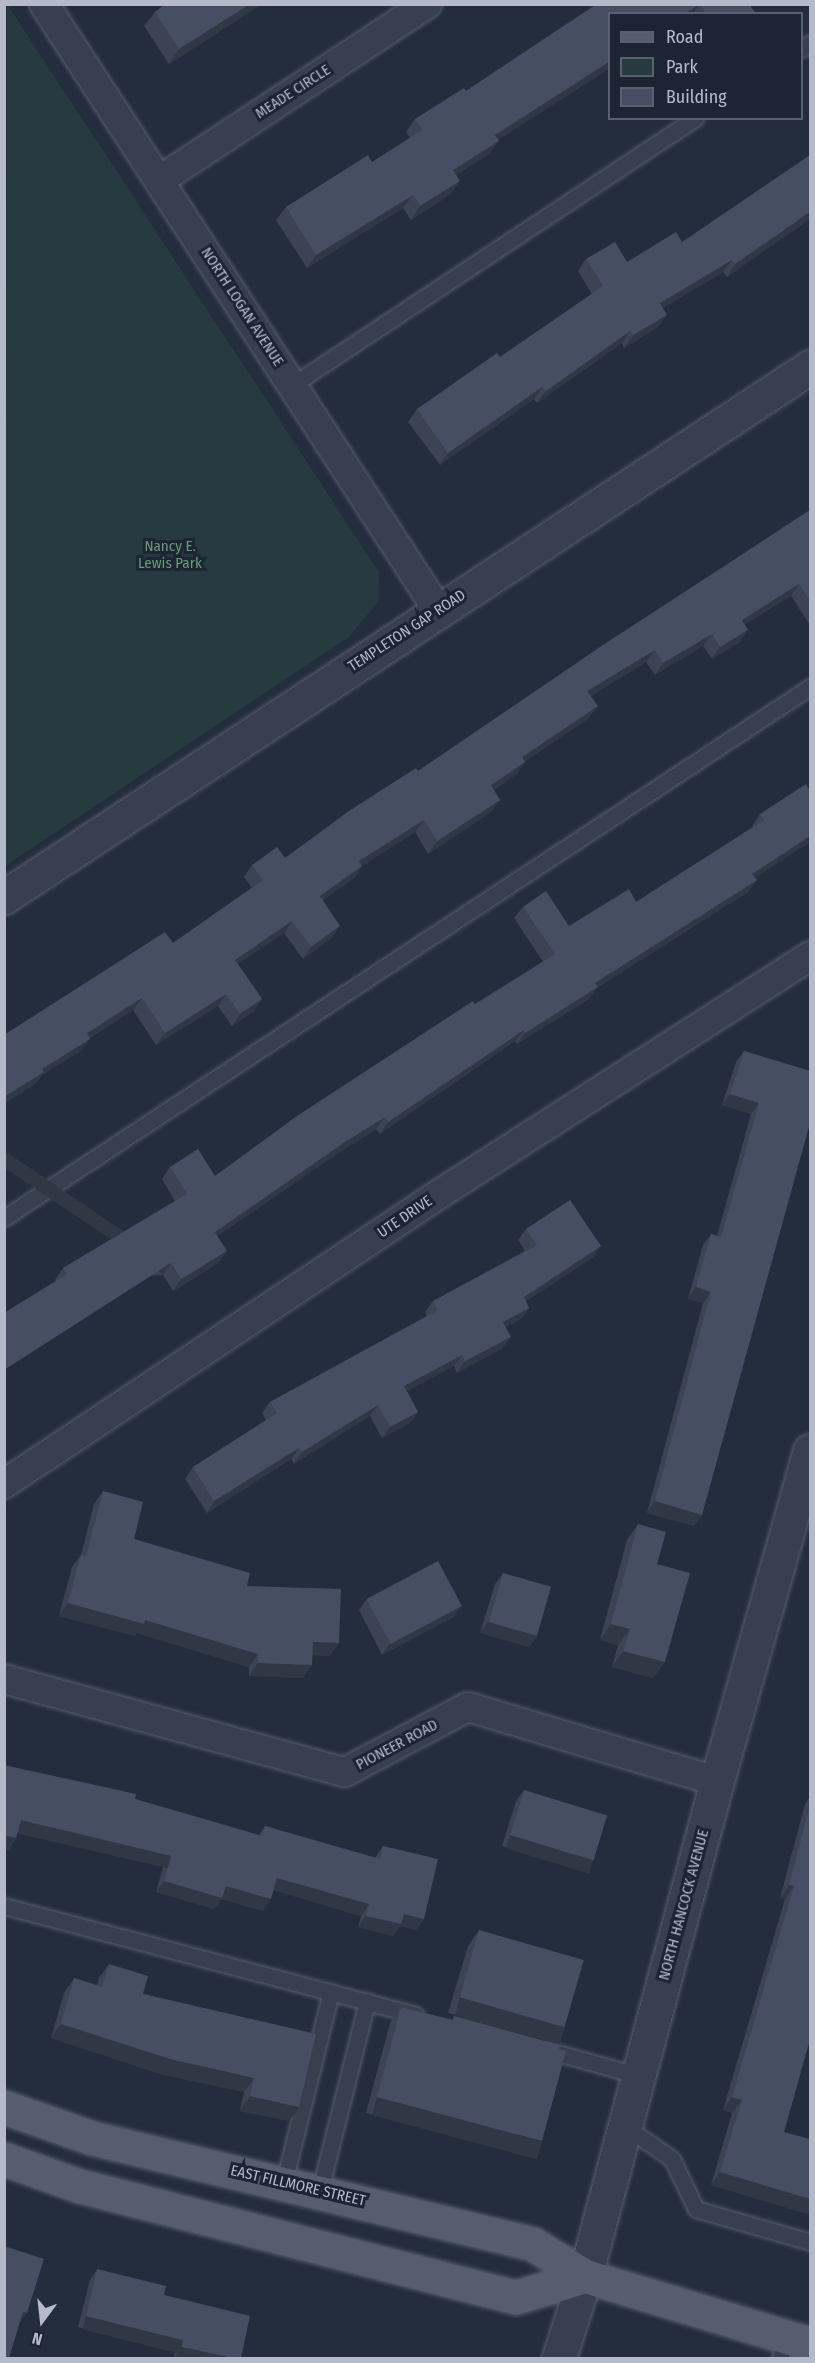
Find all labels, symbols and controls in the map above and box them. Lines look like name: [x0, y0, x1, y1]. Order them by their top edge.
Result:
legend: [608, 12, 803, 120]
text: Road: [666, 26, 703, 48]
text: Park: [666, 56, 698, 78]
street label: MEADE CIRCLE: [252, 61, 334, 123]
text: Building: [666, 86, 727, 108]
street label: NORTH LOGAN AVENUE: [197, 244, 287, 370]
park label: Nancy E. Lewis Park: [138, 537, 202, 572]
street label: TEMPLETON GAP ROAD: [345, 586, 469, 676]
street label: UTE DRIVE: [374, 1192, 436, 1242]
street label: PIONEER ROAD: [353, 1716, 441, 1774]
street label: NORTH HANCOCK AVENUE: [655, 1828, 713, 1982]
street label: EAST FILLMORE STREET: [229, 2162, 367, 2210]
north arrow: [12, 2291, 72, 2351]
text: N: [30, 2328, 44, 2349]

